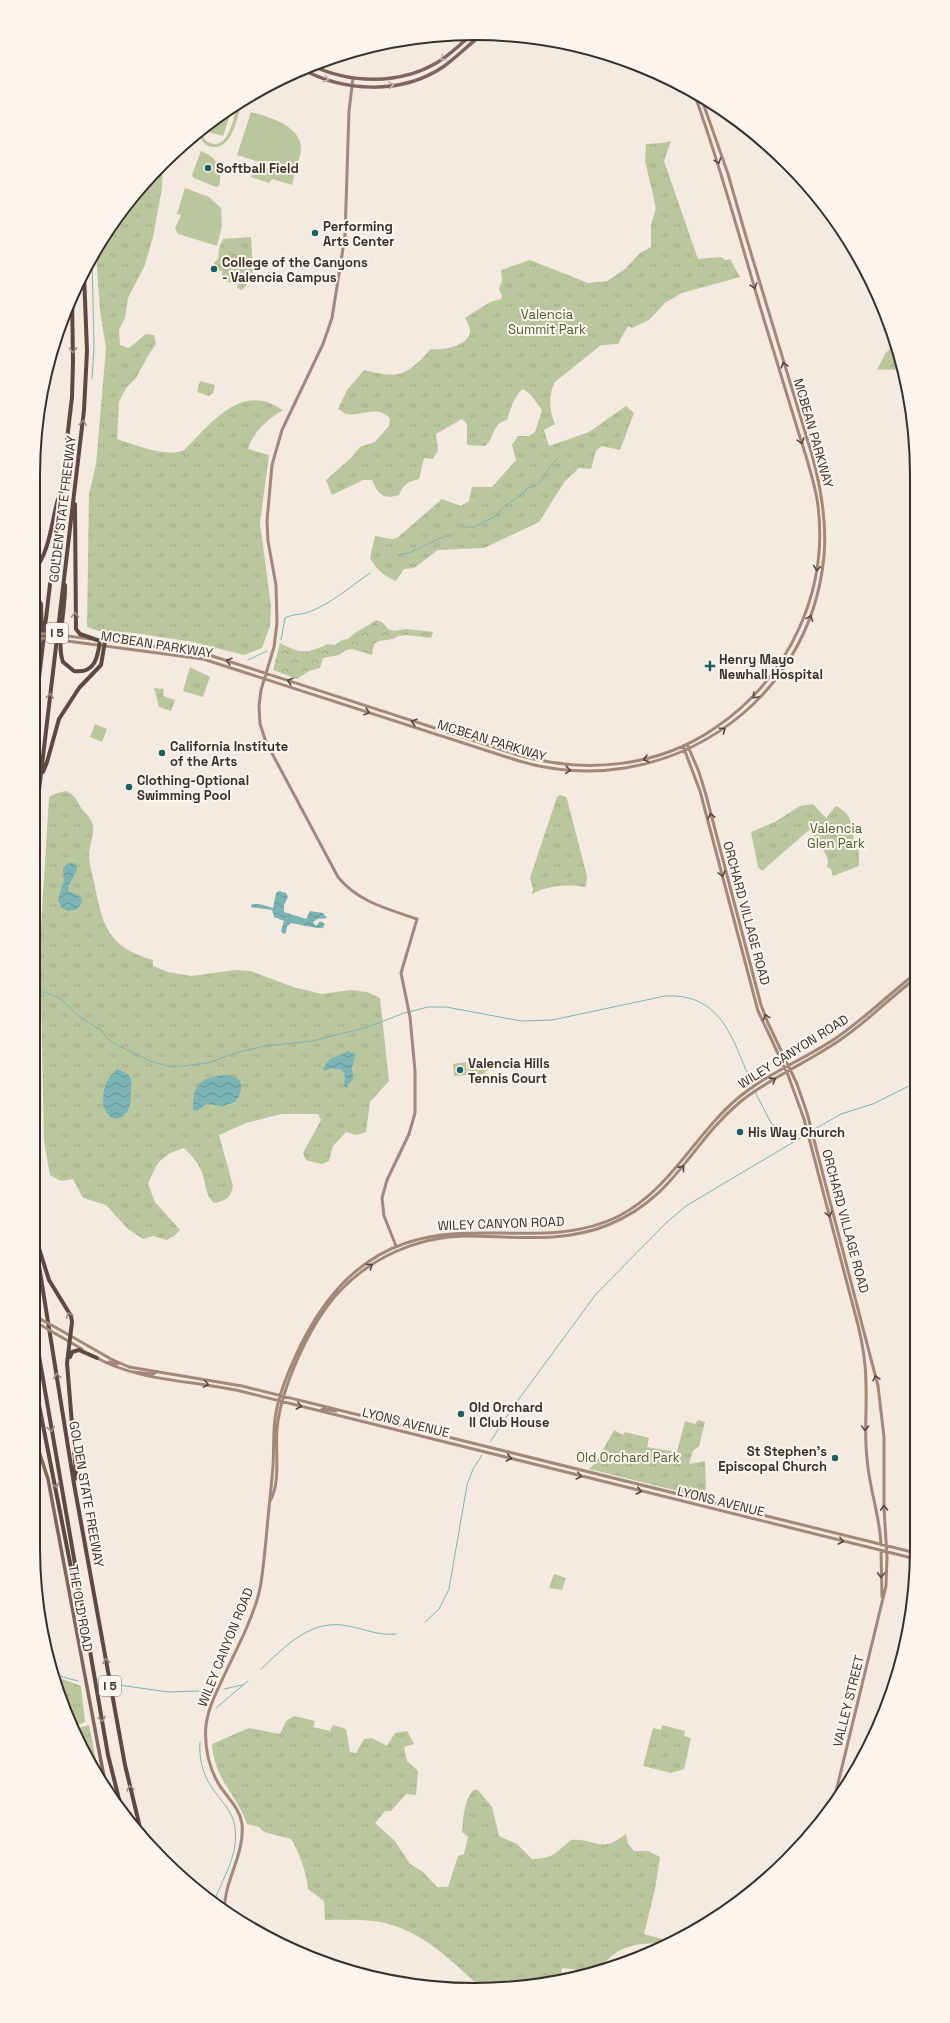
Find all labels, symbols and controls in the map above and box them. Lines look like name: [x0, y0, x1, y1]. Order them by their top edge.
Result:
one-way arrow: [441, 53, 448, 60]
one-way arrow: [323, 74, 330, 83]
one-way arrow: [388, 81, 394, 90]
one-way arrow: [713, 157, 721, 164]
place label: Softball Field: [216, 160, 299, 177]
marker: Softball Field: [203, 163, 213, 173]
place label: Performing Arts Center: [323, 218, 394, 250]
marker: Performing Arts Center: [310, 228, 320, 238]
place label: College of the Canyons - Valencia Campus: [222, 254, 368, 286]
marker: College of the Canyons - Valencia Campus: [209, 264, 219, 274]
one-way arrow: [749, 282, 758, 289]
park label: Valencia Summit Park: [508, 306, 586, 338]
one-way arrow: [69, 347, 77, 353]
one-way arrow: [780, 361, 789, 368]
street label: MCBEAN PARKWAY: [790, 376, 837, 490]
one-way arrow: [78, 420, 87, 426]
street label: GOLDEN STATE FREEWAY: [45, 434, 80, 584]
one-way arrow: [796, 437, 805, 444]
one-way arrow: [813, 565, 822, 572]
one-way arrow: [71, 612, 79, 618]
one-way arrow: [805, 615, 813, 622]
road number: I 5: [46, 623, 68, 643]
street label: MCBEAN PARKWAY: [100, 627, 214, 662]
place label: Henry Mayo Newhall Hospital: [719, 651, 823, 683]
one-way arrow: [226, 657, 233, 666]
marker: Henry Mayo Newhall Hospital: [704, 660, 716, 672]
one-way arrow: [287, 677, 294, 686]
one-way arrow: [752, 691, 759, 699]
one-way arrow: [45, 693, 54, 699]
one-way arrow: [364, 707, 371, 716]
street label: MCBEAN PARKWAY: [435, 716, 549, 765]
one-way arrow: [410, 718, 417, 727]
one-way arrow: [719, 727, 726, 734]
place label: California Institute of the Arts: [170, 738, 288, 770]
marker: California Institute of the Arts: [157, 748, 167, 758]
one-way arrow: [643, 754, 650, 763]
one-way arrow: [565, 766, 571, 775]
place label: Clothing-Optional Swimming Pool: [137, 772, 249, 804]
marker: Clothing-Optional Swimming Pool: [124, 782, 134, 792]
one-way arrow: [708, 812, 716, 819]
park label: Valencia Glen Park: [807, 820, 865, 852]
street label: ORCHARD VILLAGE ROAD: [719, 839, 774, 987]
one-way arrow: [717, 871, 726, 878]
street label: WILEY CANYON ROAD: [735, 1011, 852, 1092]
one-way arrow: [762, 1014, 770, 1021]
place label: Valencia Hills Tennis Court: [468, 1055, 550, 1087]
marker: Valencia Hills Tennis Court: [455, 1065, 465, 1075]
one-way arrow: [769, 1077, 776, 1085]
place label: His Way Church: [748, 1124, 845, 1141]
marker: His Way Church: [735, 1127, 745, 1137]
street label: ORCHARD VILLAGE ROAD: [818, 1147, 873, 1295]
one-way arrow: [678, 1166, 685, 1173]
one-way arrow: [824, 1210, 833, 1217]
street label: WILEY CANYON ROAD: [437, 1213, 565, 1234]
one-way arrow: [366, 1263, 373, 1271]
one-way arrow: [66, 1311, 74, 1318]
one-way arrow: [53, 1373, 62, 1379]
one-way arrow: [873, 1375, 881, 1381]
one-way arrow: [203, 1379, 209, 1388]
place label: Old Orchard II Club House: [469, 1399, 549, 1431]
one-way arrow: [295, 1401, 302, 1410]
street label: LYONS AVENUE: [361, 1403, 451, 1442]
marker: Old Orchard II Club House: [456, 1409, 466, 1419]
street label: GOLDEN STATE FREEWAY: [65, 1420, 108, 1569]
one-way arrow: [47, 1425, 55, 1432]
one-way arrow: [861, 1425, 870, 1431]
place label: St Stephen's Episcopal Church: [718, 1443, 827, 1475]
park label: Old Orchard Park: [576, 1449, 680, 1466]
marker: St Stephen's Episcopal Church: [830, 1453, 840, 1463]
one-way arrow: [506, 1454, 512, 1462]
one-way arrow: [576, 1471, 582, 1479]
one-way arrow: [51, 1482, 59, 1488]
street label: LYONS AVENUE: [676, 1482, 766, 1521]
one-way arrow: [636, 1486, 643, 1495]
one-way arrow: [880, 1505, 889, 1511]
one-way arrow: [837, 1536, 844, 1545]
street label: THE OLD ROAD: [64, 1563, 97, 1653]
one-way arrow: [877, 1572, 886, 1578]
street label: WILEY CANYON ROAD: [194, 1585, 257, 1709]
street label: VALLEY STREET: [829, 1653, 868, 1749]
one-way arrow: [102, 1658, 111, 1664]
road number: I 5: [99, 1676, 121, 1696]
one-way arrow: [97, 1716, 106, 1722]
one-way arrow: [127, 1785, 135, 1792]

